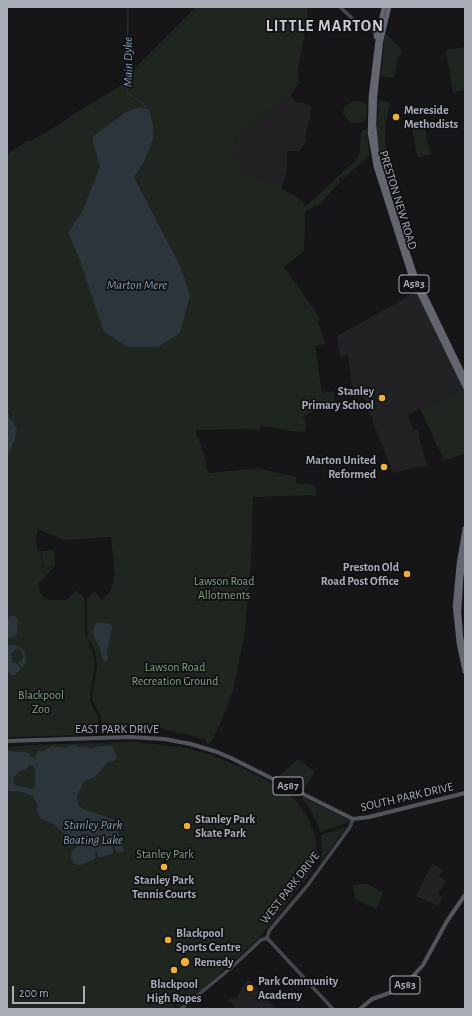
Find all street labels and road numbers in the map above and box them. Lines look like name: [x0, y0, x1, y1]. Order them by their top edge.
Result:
street label: PRESTON NEW ROAD: [376, 149, 420, 251]
road number: A583: [399, 275, 429, 293]
street label: EAST PARK DRIVE: [75, 722, 159, 736]
road number: A587: [273, 777, 303, 795]
street label: SOUTH PARK DRIVE: [359, 779, 455, 815]
street label: WEST PARK DRIVE: [257, 849, 323, 927]
road number: A583: [390, 976, 420, 994]

